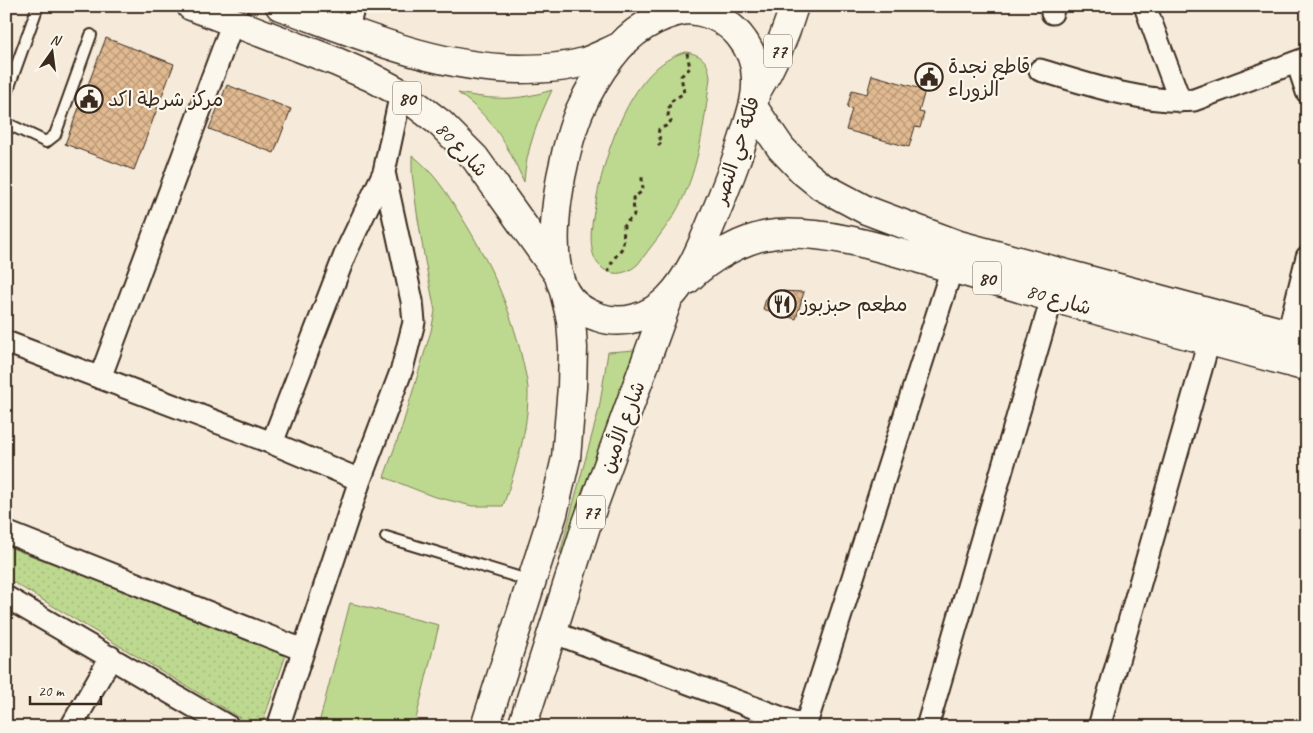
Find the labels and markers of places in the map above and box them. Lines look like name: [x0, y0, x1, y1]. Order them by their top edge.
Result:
place label: قاطع نجدة الزوراء: [948, 54, 1030, 102]
public building icon: قاطع نجدة الزوراء: [914, 62, 944, 92]
public building icon: مركز شرطة اكد: [74, 84, 104, 114]
place label: مركز شرطة اكد: [108, 87, 223, 112]
restaurant icon: مطعم حبزبوز: [767, 289, 797, 319]
place label: مطعم حبزبوز: [799, 292, 907, 319]

